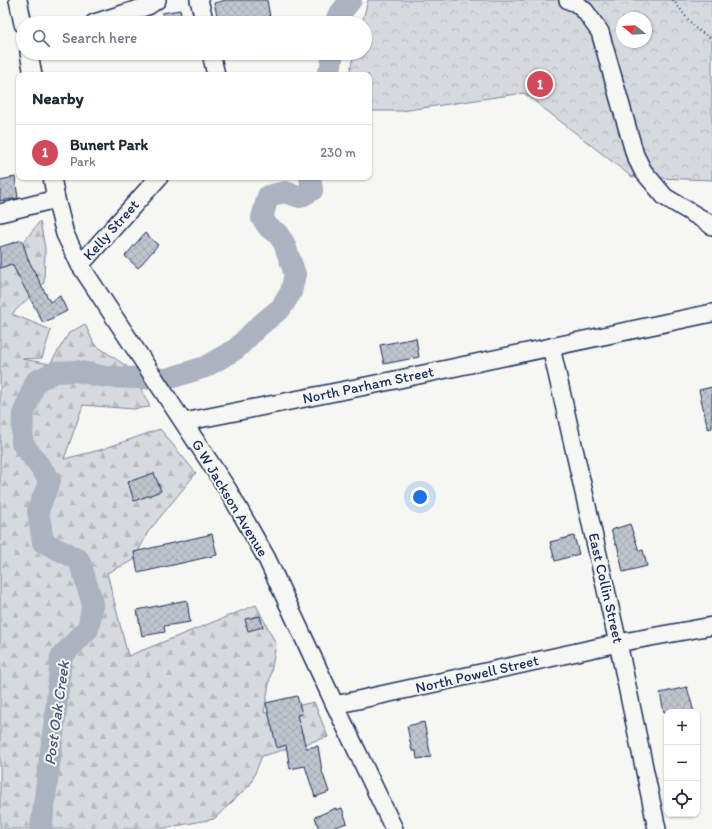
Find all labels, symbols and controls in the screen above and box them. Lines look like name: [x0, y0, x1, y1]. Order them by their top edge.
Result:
north arrow: [616, 12, 652, 48]
search box: [16, 16, 372, 60]
icon: search: [30, 27, 52, 49]
text: Search here: [62, 29, 137, 47]
pin: 1: [527, 69, 553, 99]
text: Nearby: [32, 88, 84, 108]
text: Bunert Park: [70, 136, 148, 154]
text: 1: [42, 145, 48, 160]
text: 230 m: [320, 145, 356, 160]
text: Park: [70, 154, 96, 169]
street label: Kelly Street: [79, 196, 143, 264]
street label: North Parham Street: [301, 362, 436, 408]
street label: G W Jackson Avenue: [188, 436, 272, 560]
your location: [410, 487, 430, 507]
street label: East Collin Street: [585, 531, 628, 645]
street label: North Powell Street: [414, 651, 541, 697]
water label: Post Oak Creek: [40, 659, 73, 766]
map controls: [664, 709, 700, 817]
button: +: [664, 709, 700, 745]
button: −: [664, 745, 700, 781]
button: locate: [664, 781, 700, 817]

